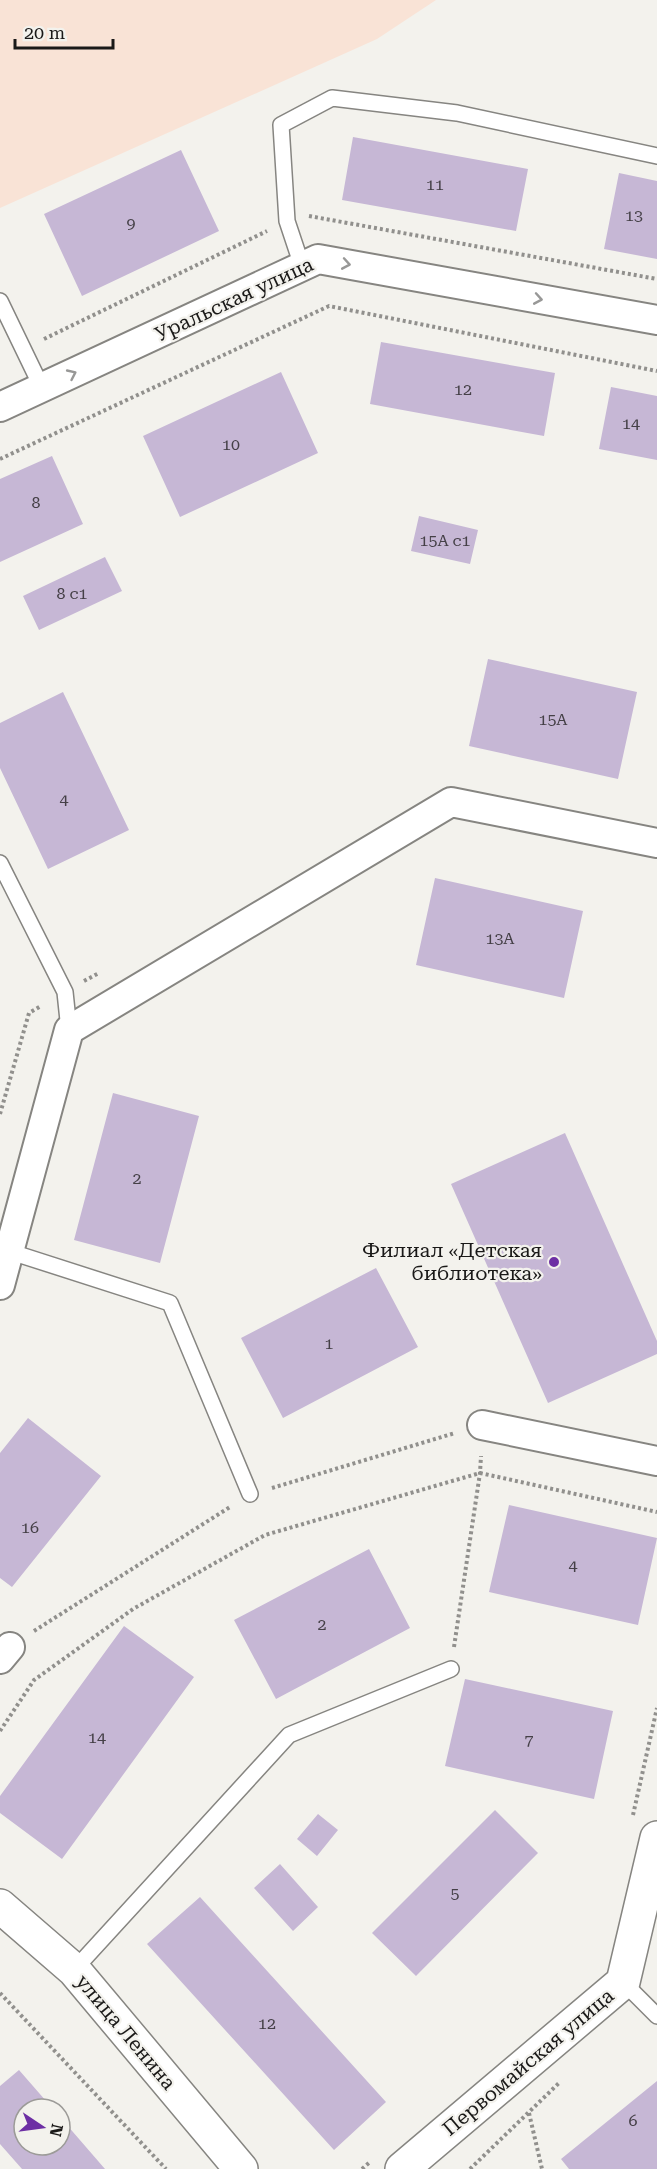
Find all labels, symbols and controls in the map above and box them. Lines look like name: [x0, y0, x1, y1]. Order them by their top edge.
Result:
scale bar: [15, 12, 112, 50]
text: 20 m: [24, 22, 65, 43]
house number: 11: [426, 175, 444, 194]
house number: 13: [625, 206, 643, 225]
house number: 9: [127, 214, 136, 233]
street label: Уральская улица: [151, 252, 317, 346]
one-way arrow: [341, 257, 351, 270]
one-way arrow: [532, 292, 542, 305]
one-way arrow: [66, 369, 77, 381]
house number: 12: [454, 380, 472, 399]
house number: 14: [622, 414, 640, 433]
house number: 10: [222, 435, 240, 454]
house number: 8: [32, 493, 41, 512]
house number: 15А с1: [419, 531, 471, 550]
house number: 8 с1: [57, 584, 87, 603]
house number: 15А: [538, 710, 568, 729]
house number: 4: [60, 790, 69, 809]
house number: 13А: [485, 929, 515, 948]
house number: 2: [133, 1169, 142, 1188]
place label: Филиал «Детская библиотека»: [362, 1238, 542, 1285]
marker: Филиал «Детская библиотека»: [547, 1255, 561, 1269]
house number: 1: [325, 1334, 334, 1353]
house number: 16: [21, 1518, 39, 1537]
house number: 4: [569, 1556, 578, 1575]
house number: 2: [318, 1615, 327, 1634]
house number: 14: [88, 1728, 106, 1747]
house number: 7: [525, 1730, 534, 1749]
house number: 5: [451, 1884, 460, 1903]
street label: улица Ленина: [71, 1970, 181, 2095]
street label: Первомайская улица: [438, 1983, 619, 2141]
house number: 12: [258, 2014, 276, 2033]
north arrow: [12, 2097, 72, 2157]
house number: 6: [629, 2111, 638, 2130]
text: N: [45, 2122, 67, 2138]

